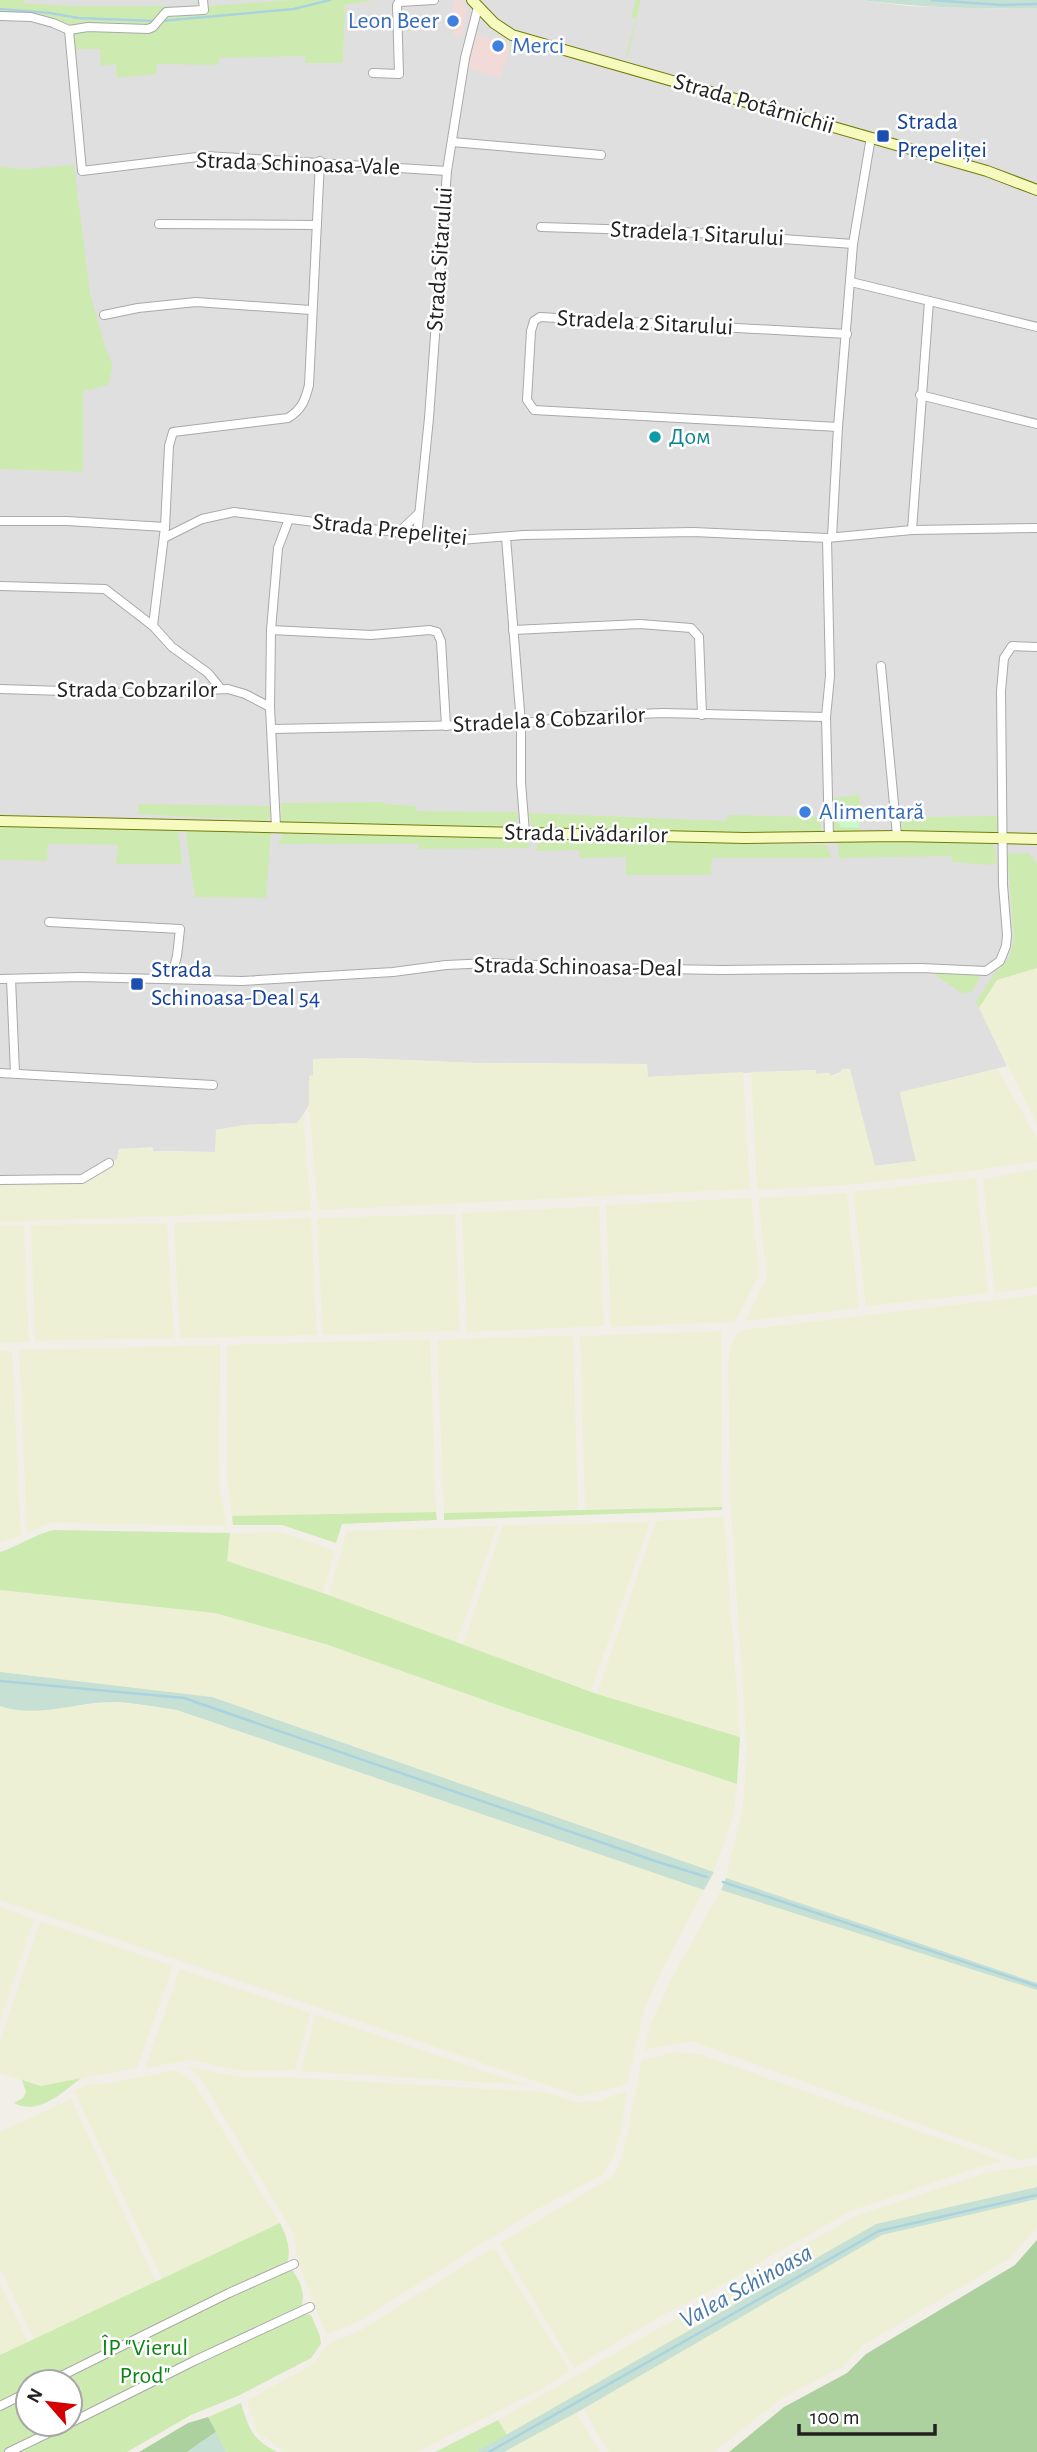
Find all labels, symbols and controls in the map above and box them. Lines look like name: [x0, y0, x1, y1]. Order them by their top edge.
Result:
place label: Leon Beer: [348, 9, 439, 33]
marker: Leon Beer: [445, 13, 461, 29]
place label: Merci: [512, 34, 564, 58]
marker: Merci: [490, 38, 506, 54]
street label: Strada Potârnichii: [671, 70, 837, 138]
place label: Strada Prepeliței: [897, 110, 987, 163]
marker: Strada Prepeliței: [875, 128, 891, 144]
street label: Strada Schinoasa-Vale: [195, 148, 401, 180]
street label: Strada Sitarului: [423, 186, 457, 332]
street label: Stradela 1 Sitarului: [610, 217, 784, 251]
street label: Stradela 2 Sitarului: [556, 306, 734, 340]
place label: Дом: [669, 425, 711, 449]
marker: Дом: [647, 429, 663, 445]
street label: Strada Prepeliței: [311, 510, 468, 551]
street label: Strada Cobzarilor: [57, 678, 217, 702]
street label: Stradela 8 Cobzarilor: [452, 703, 646, 737]
place label: Alimentară: [819, 800, 924, 824]
marker: Alimentară: [797, 804, 813, 820]
street label: Strada Livădarilor: [504, 821, 668, 847]
street label: Strada Schinoasa-Deal: [473, 953, 683, 981]
place label: Strada Schinoasa-Deal 54: [151, 958, 320, 1010]
marker: Strada Schinoasa-Deal 54: [129, 976, 145, 992]
water label: Valea Schinoasa: [675, 2239, 817, 2333]
park label: ÎP "Vierul Prod": [102, 2334, 188, 2388]
north arrow: [14, 2368, 84, 2438]
text: N: [24, 2385, 47, 2406]
scale bar: [799, 2392, 936, 2436]
text: 100 m: [810, 2407, 860, 2428]

